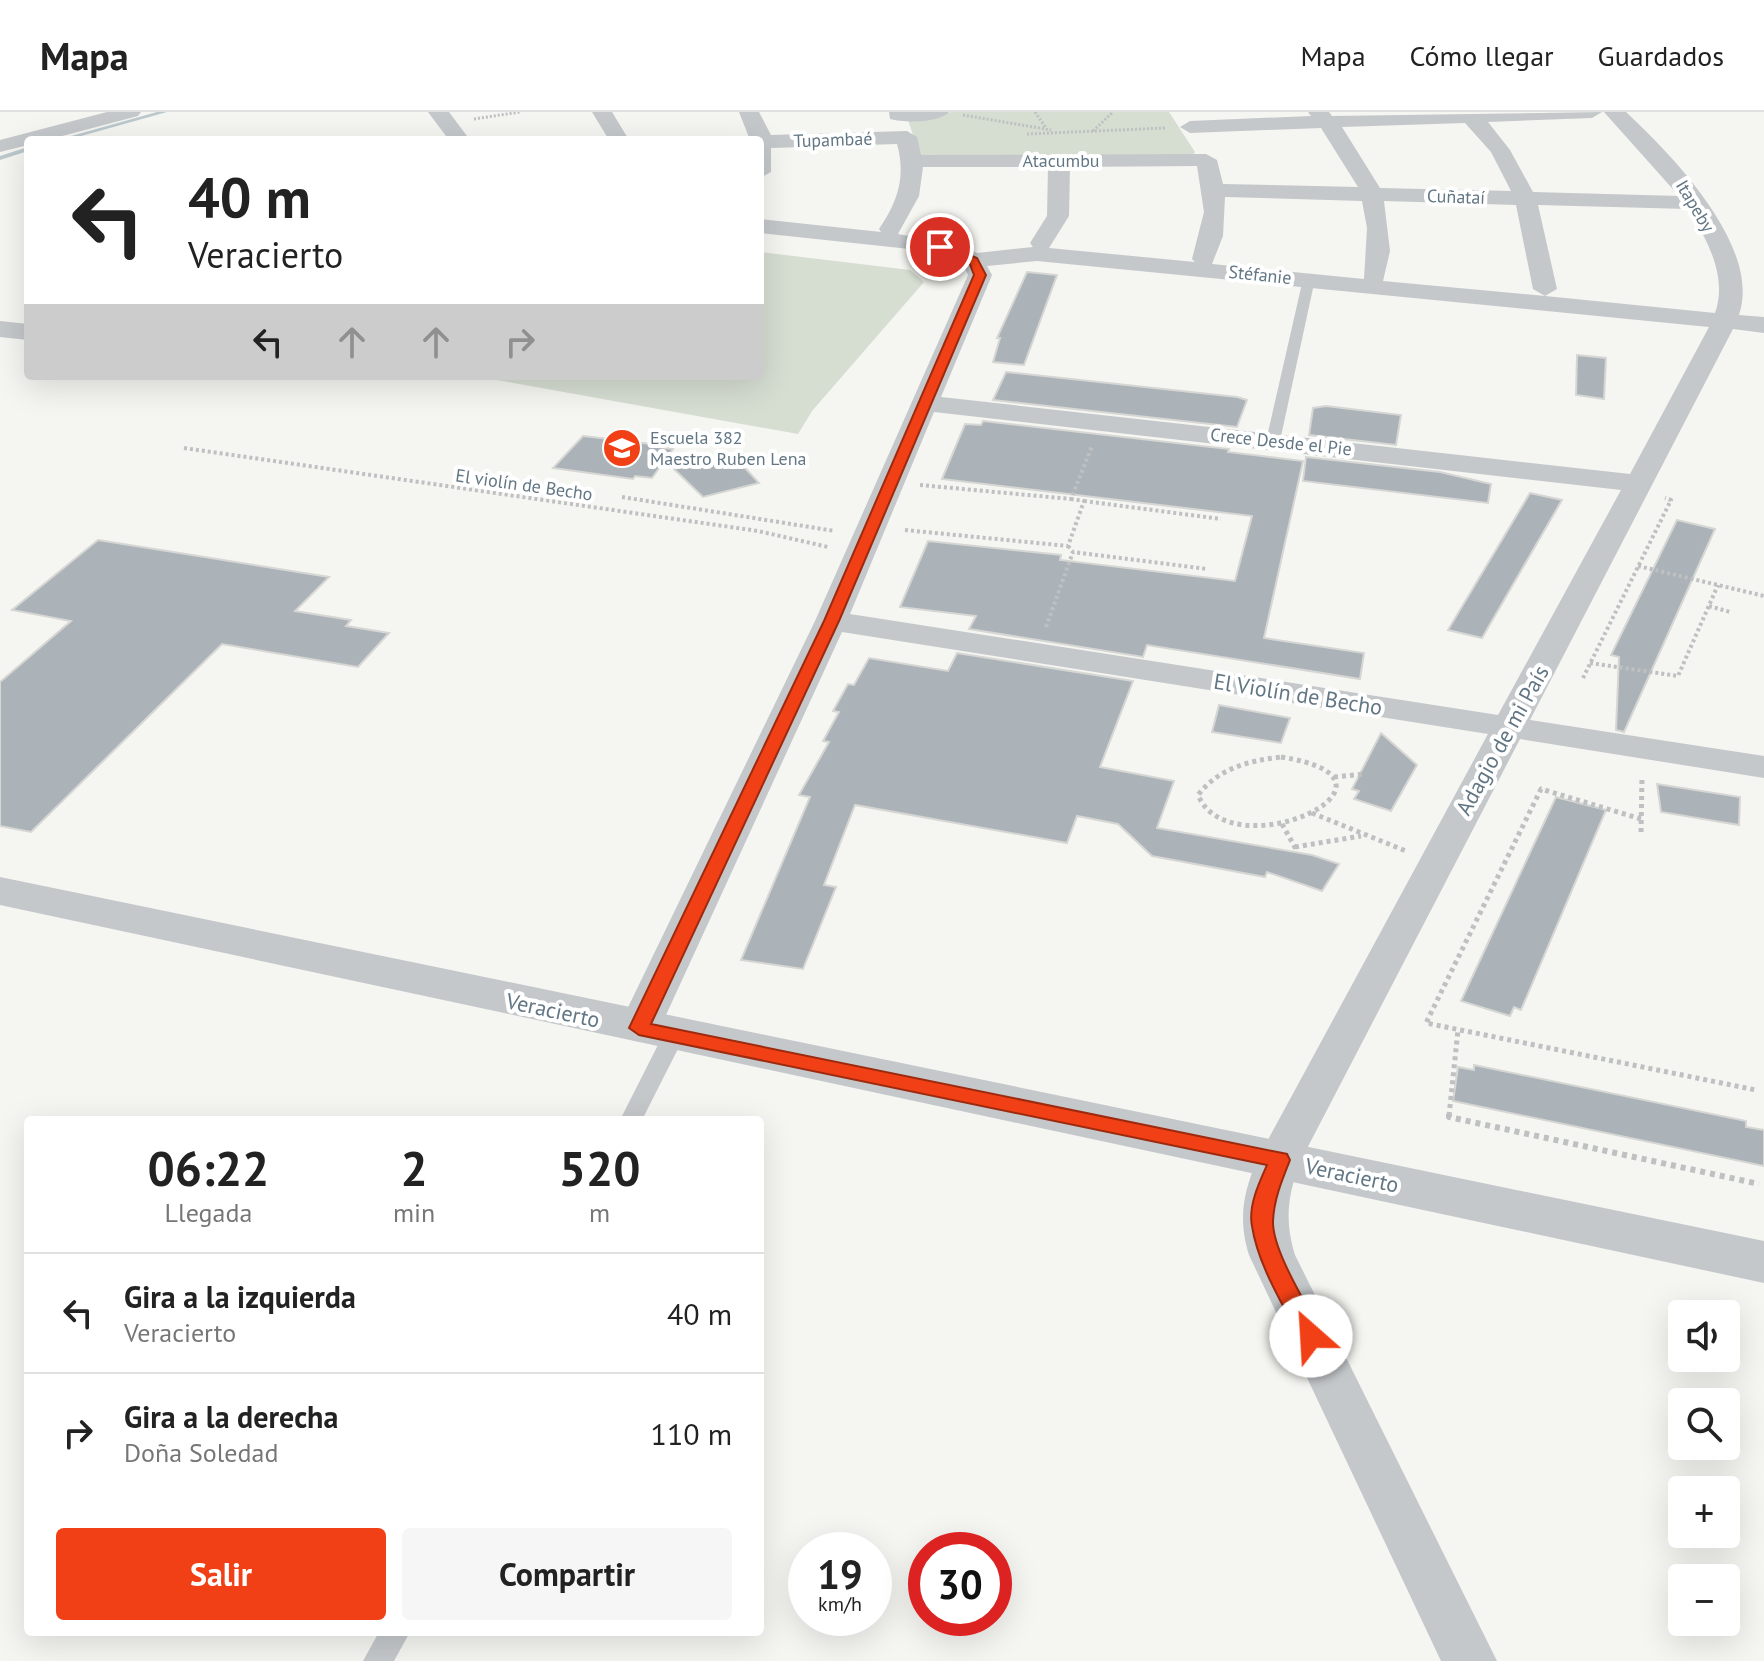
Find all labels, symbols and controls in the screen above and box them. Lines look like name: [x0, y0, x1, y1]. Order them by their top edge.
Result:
text: Mapa: [40, 31, 129, 80]
text: Mapa: [1301, 37, 1366, 74]
text: Cómo llegar: [1410, 37, 1554, 74]
text: Guardados: [1598, 37, 1724, 74]
street label: Tupambaé: [793, 127, 873, 152]
street label: Atacumbu: [1022, 149, 1100, 172]
text: 40 m: [188, 161, 311, 233]
icon: left: [56, 168, 160, 272]
street label: Itapeby: [1671, 175, 1720, 237]
street label: Cuñataí: [1426, 184, 1486, 209]
pin: [906, 213, 974, 281]
icon: arrive: [918, 225, 962, 269]
text: Veracierto: [188, 231, 343, 278]
street label: Stéfanie: [1227, 260, 1293, 289]
icon: left: [246, 320, 290, 364]
icon: ahead: [330, 320, 374, 364]
icon: ahead: [414, 320, 458, 364]
icon: right: [498, 320, 542, 364]
street label: Crece Desde el Pie: [1209, 423, 1353, 460]
place label: Escuela 382 Maestro Ruben Lena: [650, 426, 806, 470]
school or university icon: Escuela 382 Maestro Ruben Lena: [601, 427, 643, 469]
street label: El violín de Becho: [454, 464, 594, 505]
street label: Adagio de mi País: [1449, 660, 1555, 820]
street label: El Violín de Becho: [1212, 667, 1384, 721]
street label: Veracierto: [503, 986, 602, 1034]
text: 06:22: [148, 1137, 269, 1199]
text: 2: [400, 1137, 428, 1199]
text: 520: [559, 1137, 640, 1199]
street label: Veracierto: [1302, 1151, 1401, 1199]
text: Llegada: [165, 1196, 252, 1229]
text: min: [393, 1196, 435, 1229]
text: m: [589, 1196, 610, 1229]
text: Gira a la izquierda: [124, 1277, 356, 1316]
icon: left: [56, 1291, 100, 1335]
text: 40 m: [667, 1294, 732, 1333]
position arrow: [1269, 1294, 1353, 1378]
map controls: [1668, 1300, 1740, 1636]
button: sound: [1668, 1300, 1740, 1372]
text: Veracierto: [124, 1316, 236, 1349]
button: search: [1668, 1388, 1740, 1460]
text: Gira a la derecha: [124, 1397, 338, 1436]
icon: right: [56, 1411, 100, 1455]
text: 110 m: [651, 1414, 732, 1453]
text: Doña Soledad: [124, 1436, 278, 1469]
button: +: [1668, 1476, 1740, 1548]
button: Salir: [56, 1528, 386, 1620]
button: Compartir: [402, 1528, 732, 1620]
speed limit sign: 30: [908, 1532, 1012, 1636]
text: 19: [817, 1548, 863, 1600]
button: −: [1668, 1564, 1740, 1636]
text: km/h: [818, 1591, 862, 1617]

